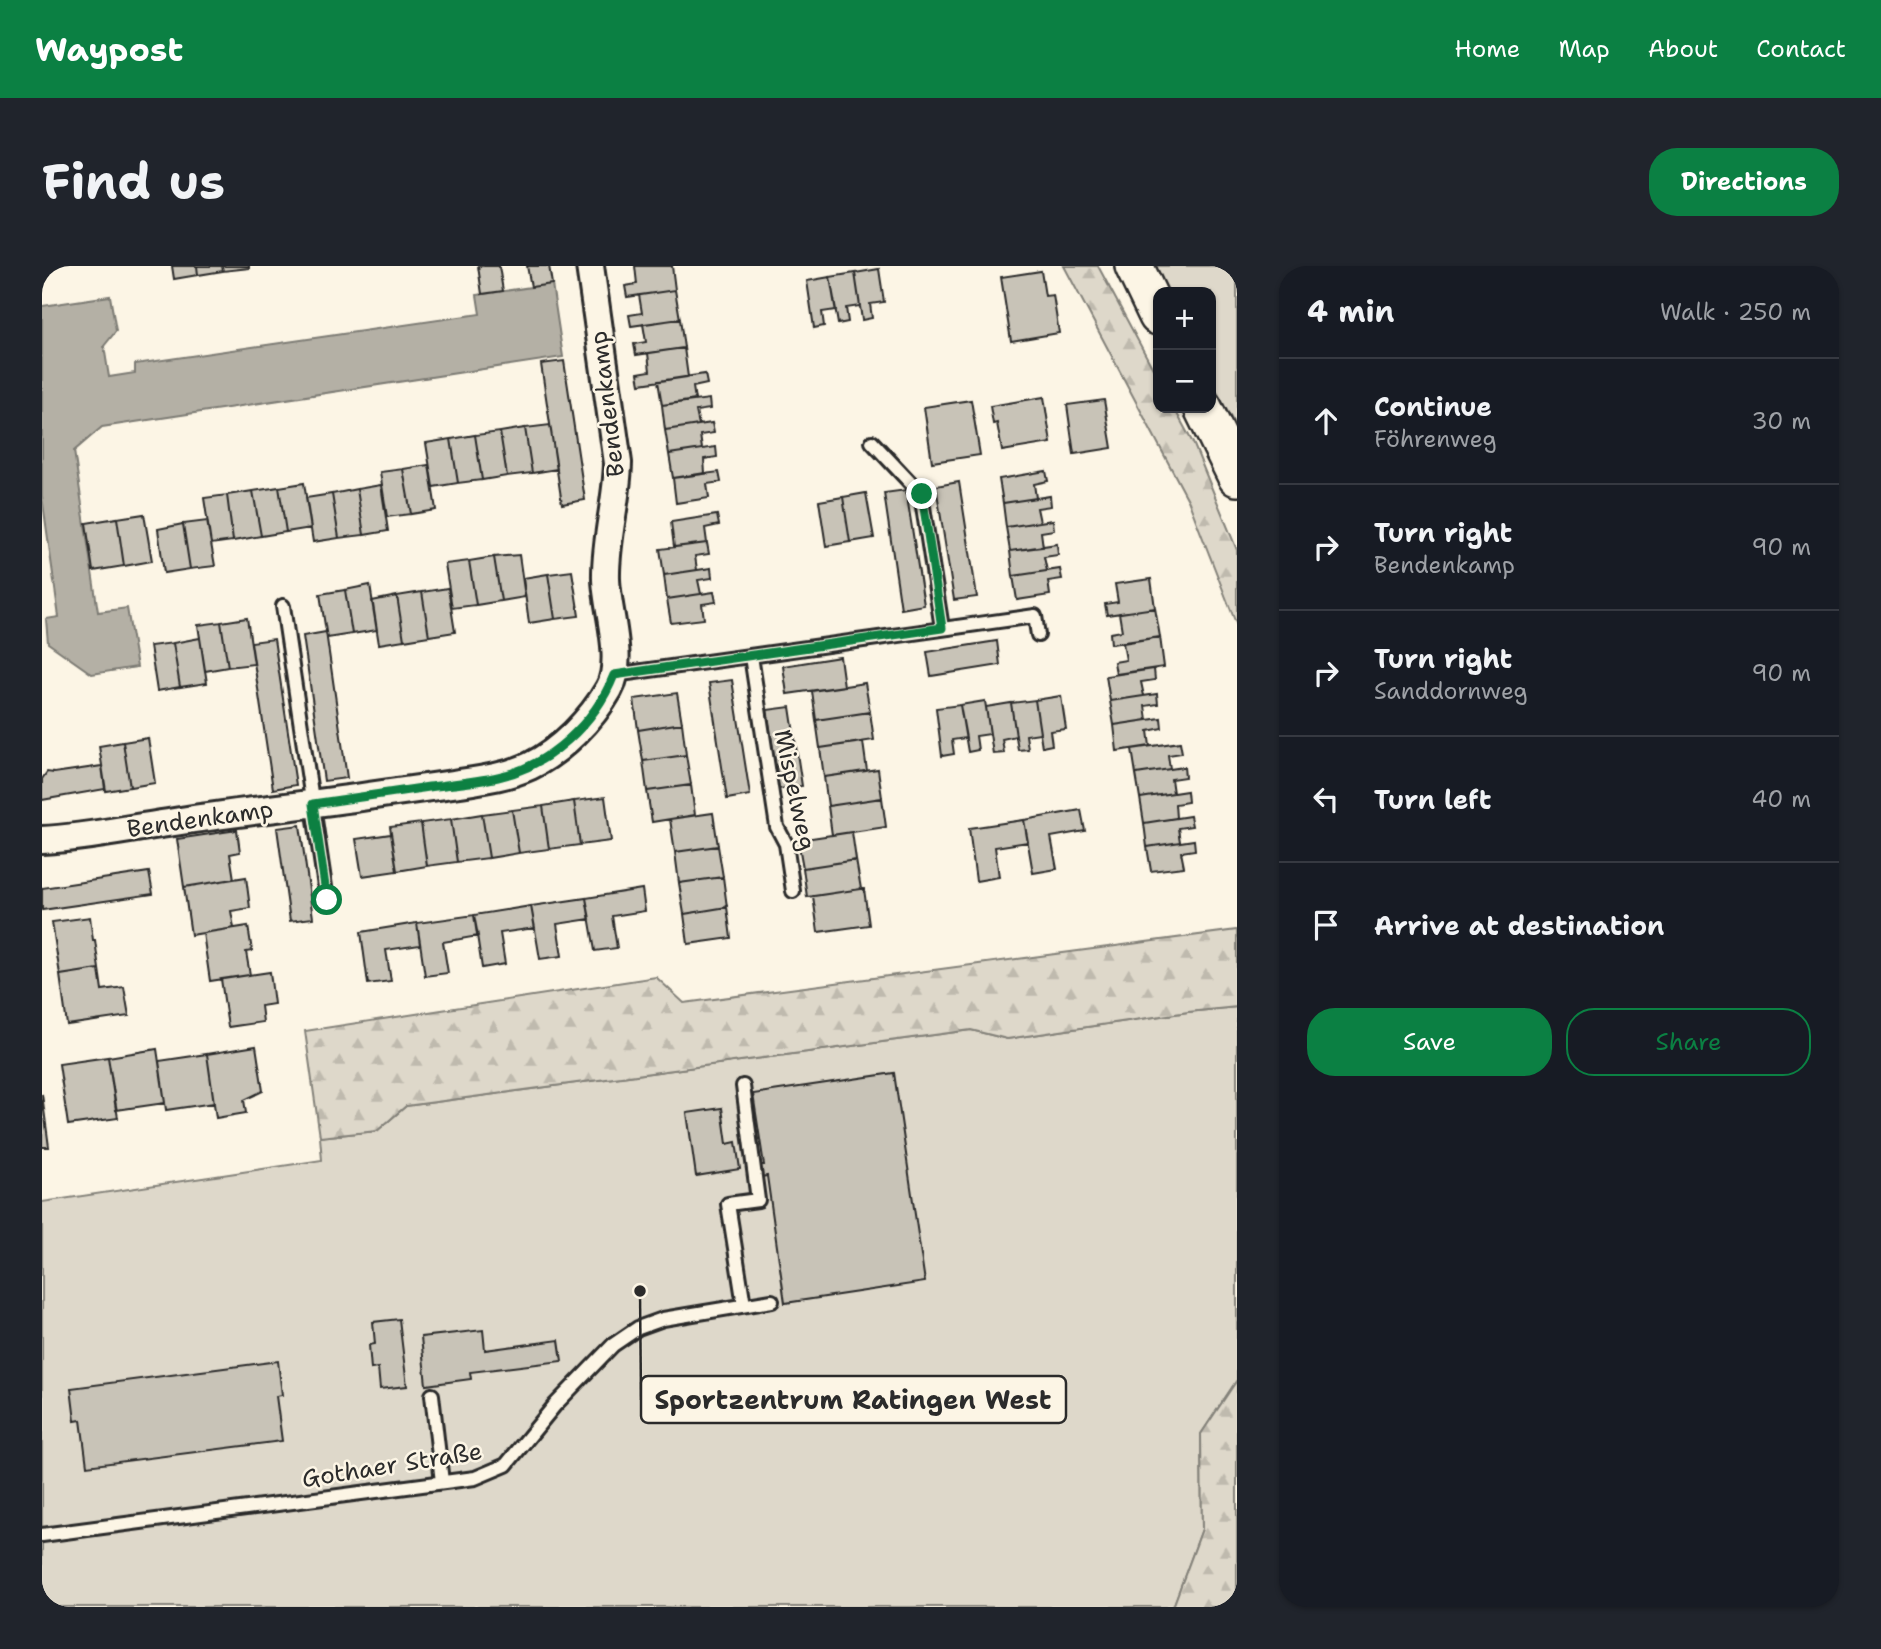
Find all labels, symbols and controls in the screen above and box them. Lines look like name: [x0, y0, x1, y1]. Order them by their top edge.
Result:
text: Waypost: [35, 27, 183, 72]
text: Home: [1454, 33, 1520, 65]
text: Map: [1558, 33, 1610, 65]
text: About: [1648, 33, 1718, 65]
text: Contact: [1756, 33, 1846, 65]
button: Directions: [1649, 148, 1839, 216]
text: Find us: [42, 149, 225, 215]
map controls: [1153, 287, 1216, 413]
button: +: [1153, 287, 1216, 350]
text: 4 min: [1307, 291, 1394, 332]
text: Walk · 250 m: [1660, 297, 1811, 327]
street label: Bendenkamp: [582, 329, 632, 479]
button: −: [1153, 350, 1216, 413]
text: Continue: [1374, 389, 1492, 424]
icon: ahead: [1307, 402, 1345, 440]
text: 30 m: [1752, 406, 1811, 436]
text: Föhrenweg: [1374, 424, 1497, 454]
route end: [906, 478, 937, 509]
text: Turn right: [1374, 515, 1512, 550]
icon: right: [1307, 528, 1345, 566]
text: 90 m: [1751, 532, 1811, 562]
text: Bendenkamp: [1374, 550, 1515, 580]
text: Turn right: [1374, 641, 1512, 676]
icon: right: [1307, 654, 1345, 692]
text: 90 m: [1751, 658, 1811, 688]
text: Sanddornweg: [1374, 676, 1528, 706]
street label: Mispelweg: [767, 726, 823, 854]
icon: left: [1307, 780, 1345, 818]
text: Turn left: [1374, 782, 1491, 817]
text: 40 m: [1751, 784, 1811, 814]
street label: Bendenkamp: [125, 793, 275, 845]
route start: [311, 884, 342, 915]
icon: arrive: [1307, 906, 1345, 944]
text: Arrive at destination: [1374, 908, 1664, 943]
button: Save: [1307, 1008, 1552, 1076]
button: Share: [1566, 1008, 1811, 1076]
callout: Sportzentrum Ratingen West: [641, 1376, 1066, 1423]
text: Sportzentrum Ratingen West: [655, 1382, 1051, 1417]
street label: Gothaer Straße: [300, 1435, 484, 1495]

